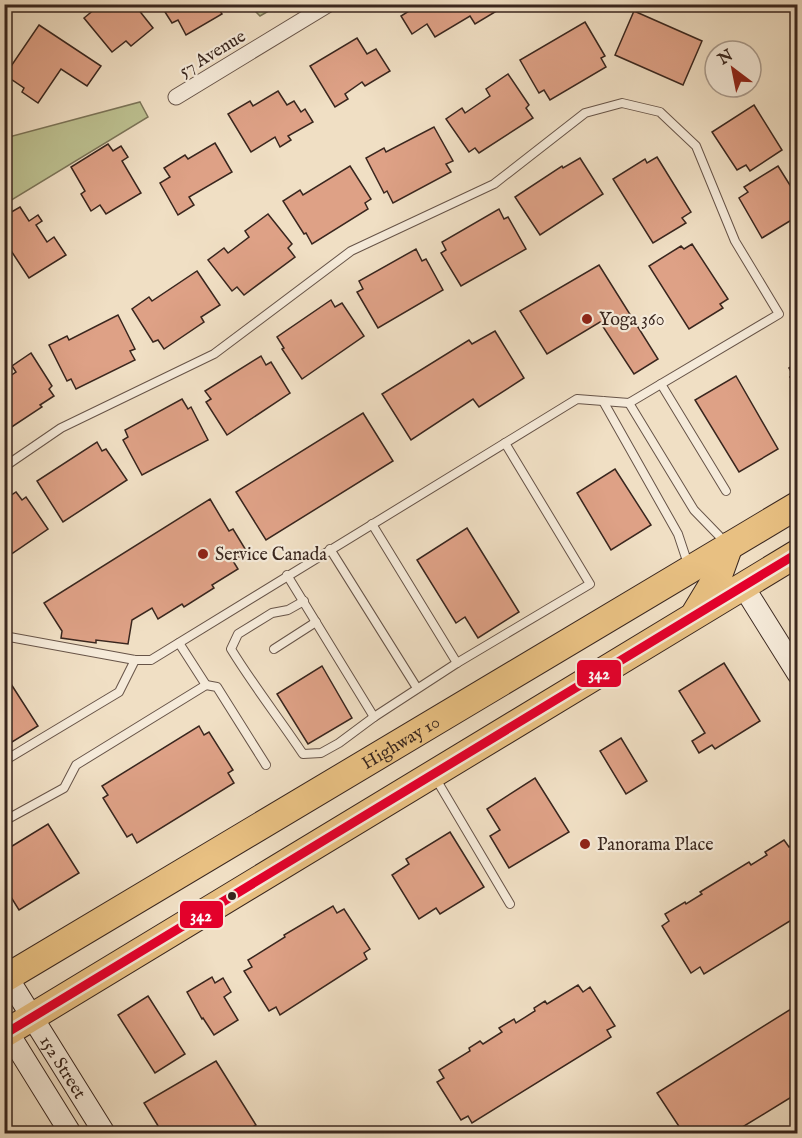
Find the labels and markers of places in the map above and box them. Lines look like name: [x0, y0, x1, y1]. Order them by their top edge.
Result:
place label: Yoga 360: [599, 309, 664, 332]
marker: Yoga 360: [580, 312, 594, 326]
place label: Service Canada: [215, 544, 327, 567]
marker: Service Canada: [196, 547, 210, 561]
place label: Panorama Place: [597, 834, 713, 857]
marker: Panorama Place: [578, 837, 592, 851]
unlabelled marker: [226, 890, 238, 902]

